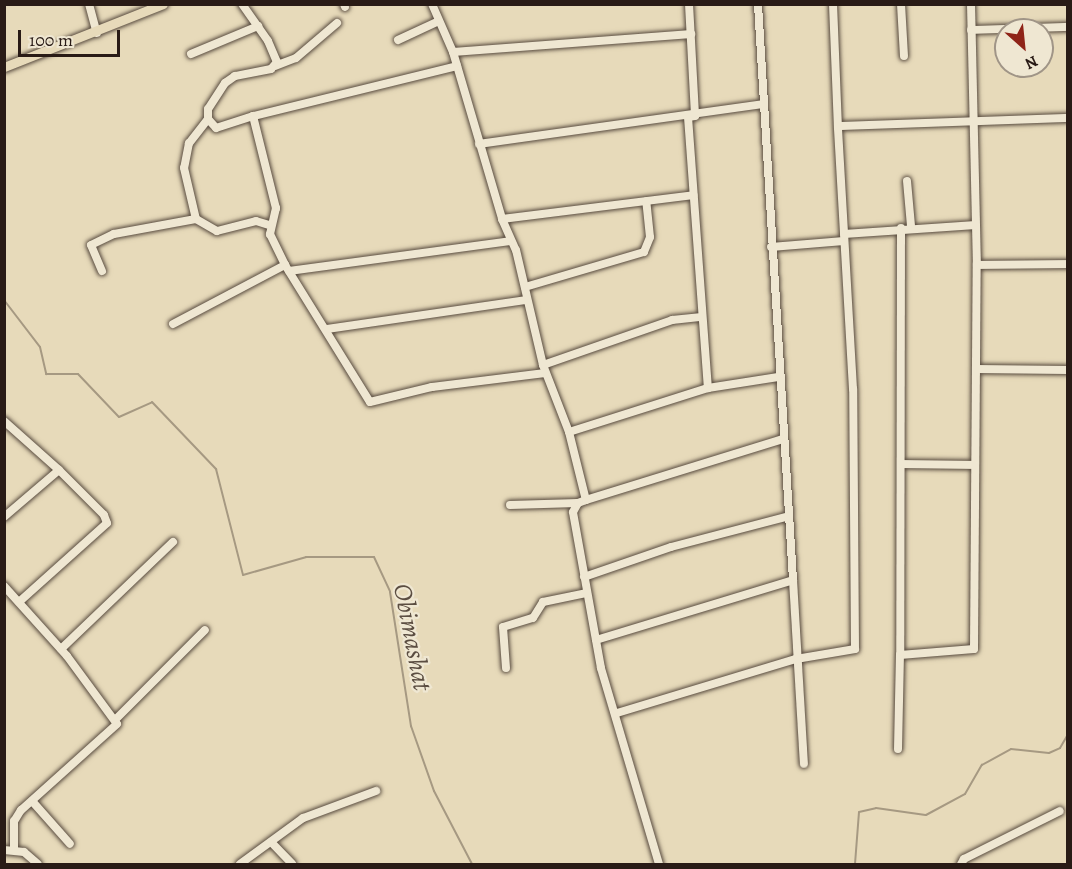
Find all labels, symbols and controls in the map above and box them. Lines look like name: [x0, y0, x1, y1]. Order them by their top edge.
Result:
scale bar: [21, 18, 123, 56]
north arrow: [994, 18, 1054, 78]
text: 100 m: [29, 28, 73, 52]
text: N: [1021, 50, 1041, 75]
water label: Obimashat: [386, 581, 438, 693]

